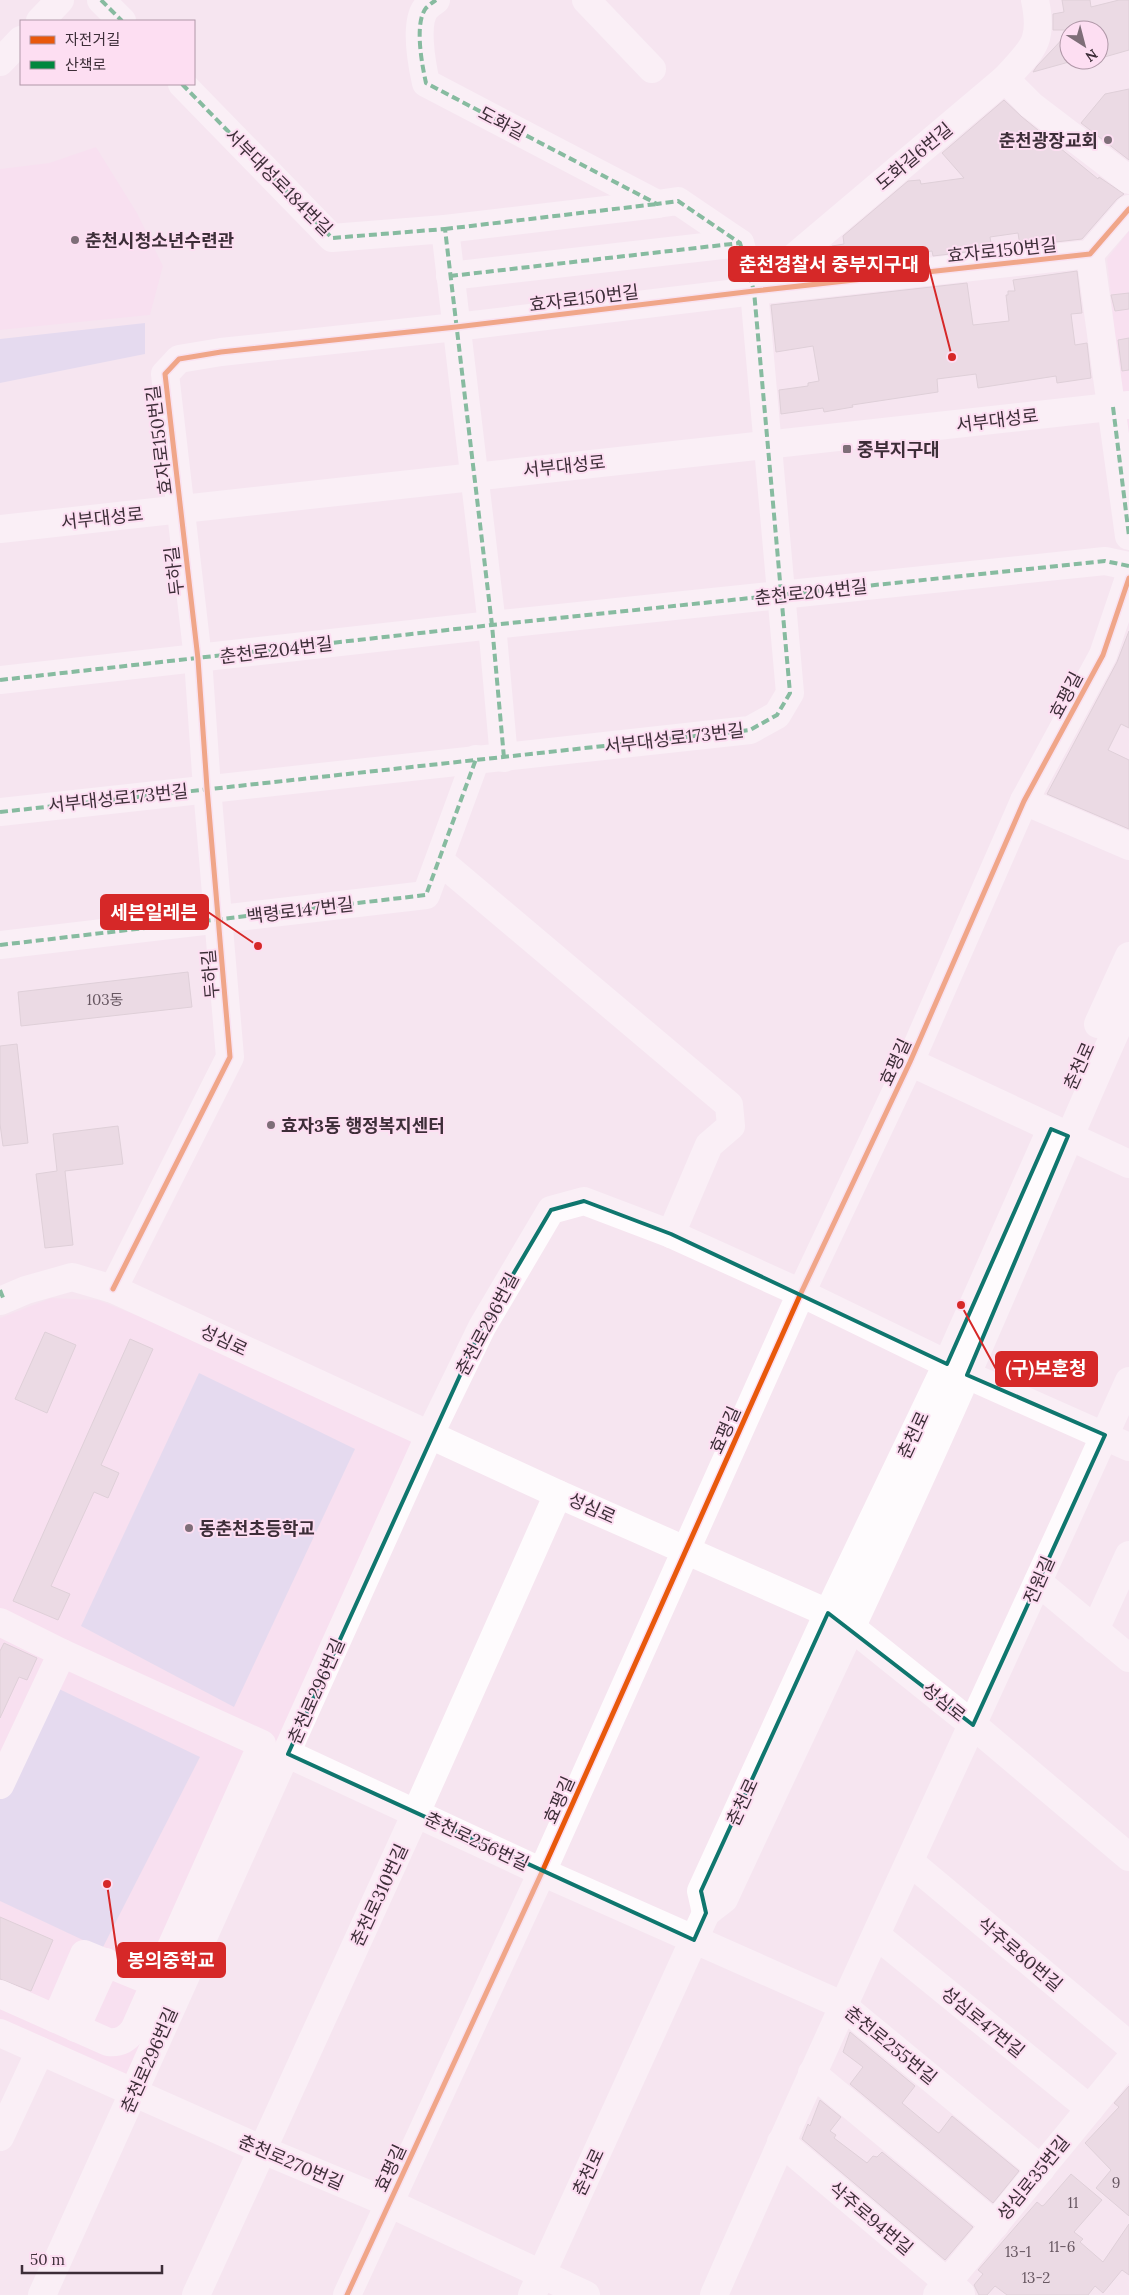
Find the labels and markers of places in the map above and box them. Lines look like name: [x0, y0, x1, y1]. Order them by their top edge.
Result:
place label: 춘천광장교회: [999, 129, 1098, 152]
marker: 춘천광장교회: [1102, 134, 1114, 146]
place label: 춘천시청소년수련관: [85, 229, 234, 252]
marker: 춘천시청소년수련관: [69, 234, 81, 246]
callout: 춘천경찰서 중부지구대: [729, 247, 928, 281]
place label: 중부지구대: [857, 438, 940, 461]
marker: 중부지구대: [841, 443, 853, 455]
callout: 세븐일레븐: [101, 895, 208, 929]
place label: 효자3동 행정복지센터: [281, 1114, 445, 1137]
marker: 효자3동 행정복지센터: [265, 1119, 277, 1131]
callout: (구)보훈청: [996, 1352, 1097, 1386]
place label: 동춘천초등학교: [199, 1517, 315, 1540]
marker: 동춘천초등학교: [183, 1522, 195, 1534]
callout: 봉의중학교: [118, 1943, 225, 1977]

